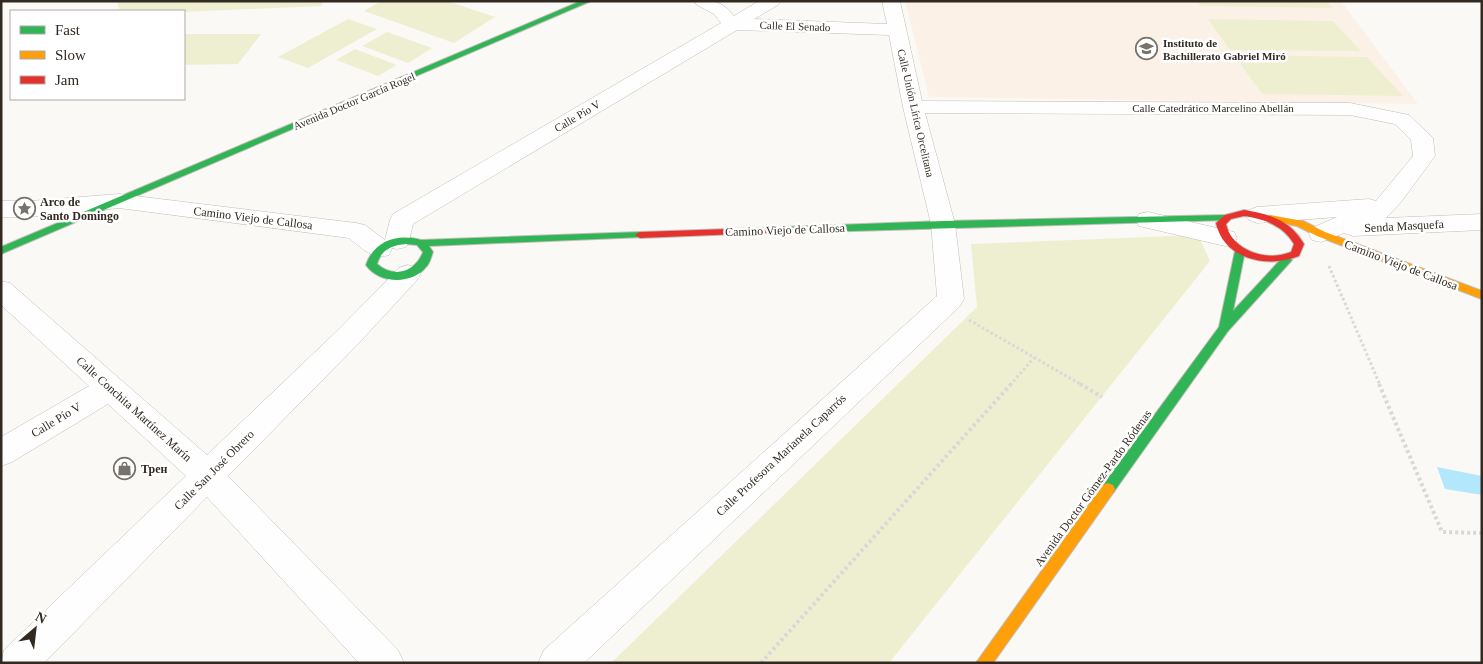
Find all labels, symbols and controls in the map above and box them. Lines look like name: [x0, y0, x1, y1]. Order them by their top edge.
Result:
legend: [10, 10, 185, 100]
street label: Calle El Senado: [759, 19, 831, 33]
text: Fast: [55, 22, 81, 38]
school or university icon: Instituto de Bachillerato Gabriel Miró: [1135, 37, 1159, 61]
place label: Instituto de Bachillerato Gabriel Miró: [1163, 37, 1286, 62]
text: Slow: [55, 47, 86, 63]
street label: Calle Unión Lírica Orcelitana: [895, 48, 937, 178]
street label: Avenida Doctor García Rogel: [291, 70, 417, 132]
text: Jam: [55, 72, 79, 88]
street label: Calle Pío V: [552, 98, 602, 134]
street label: Calle Catedrático Marcelino Abellán: [1132, 102, 1294, 114]
place label: Arco de Santo Domingo: [40, 195, 119, 223]
place icon: Arco de Santo Domingo: [12, 197, 36, 221]
street label: Camino Viejo de Callosa: [193, 204, 314, 232]
street label: Senda Masquefa: [1364, 217, 1445, 235]
street label: Camino Viejo de Callosa: [725, 221, 846, 239]
street label: Camino Viejo de Callosa: [1342, 237, 1460, 293]
street label: Calle Conchita Martínez Marín: [73, 354, 195, 464]
street label: Calle Profesora Marianela Caparrós: [713, 391, 849, 519]
street label: Calle Pío V: [28, 399, 84, 440]
street label: Avenida Doctor Gómez-Pardo Ródenas: [1031, 407, 1155, 569]
street label: Calle San José Obrero: [171, 427, 257, 513]
shop icon: Трен: [113, 457, 137, 481]
place label: Трен: [141, 462, 168, 476]
north arrow: [10, 604, 60, 654]
text: N: [33, 609, 49, 627]

